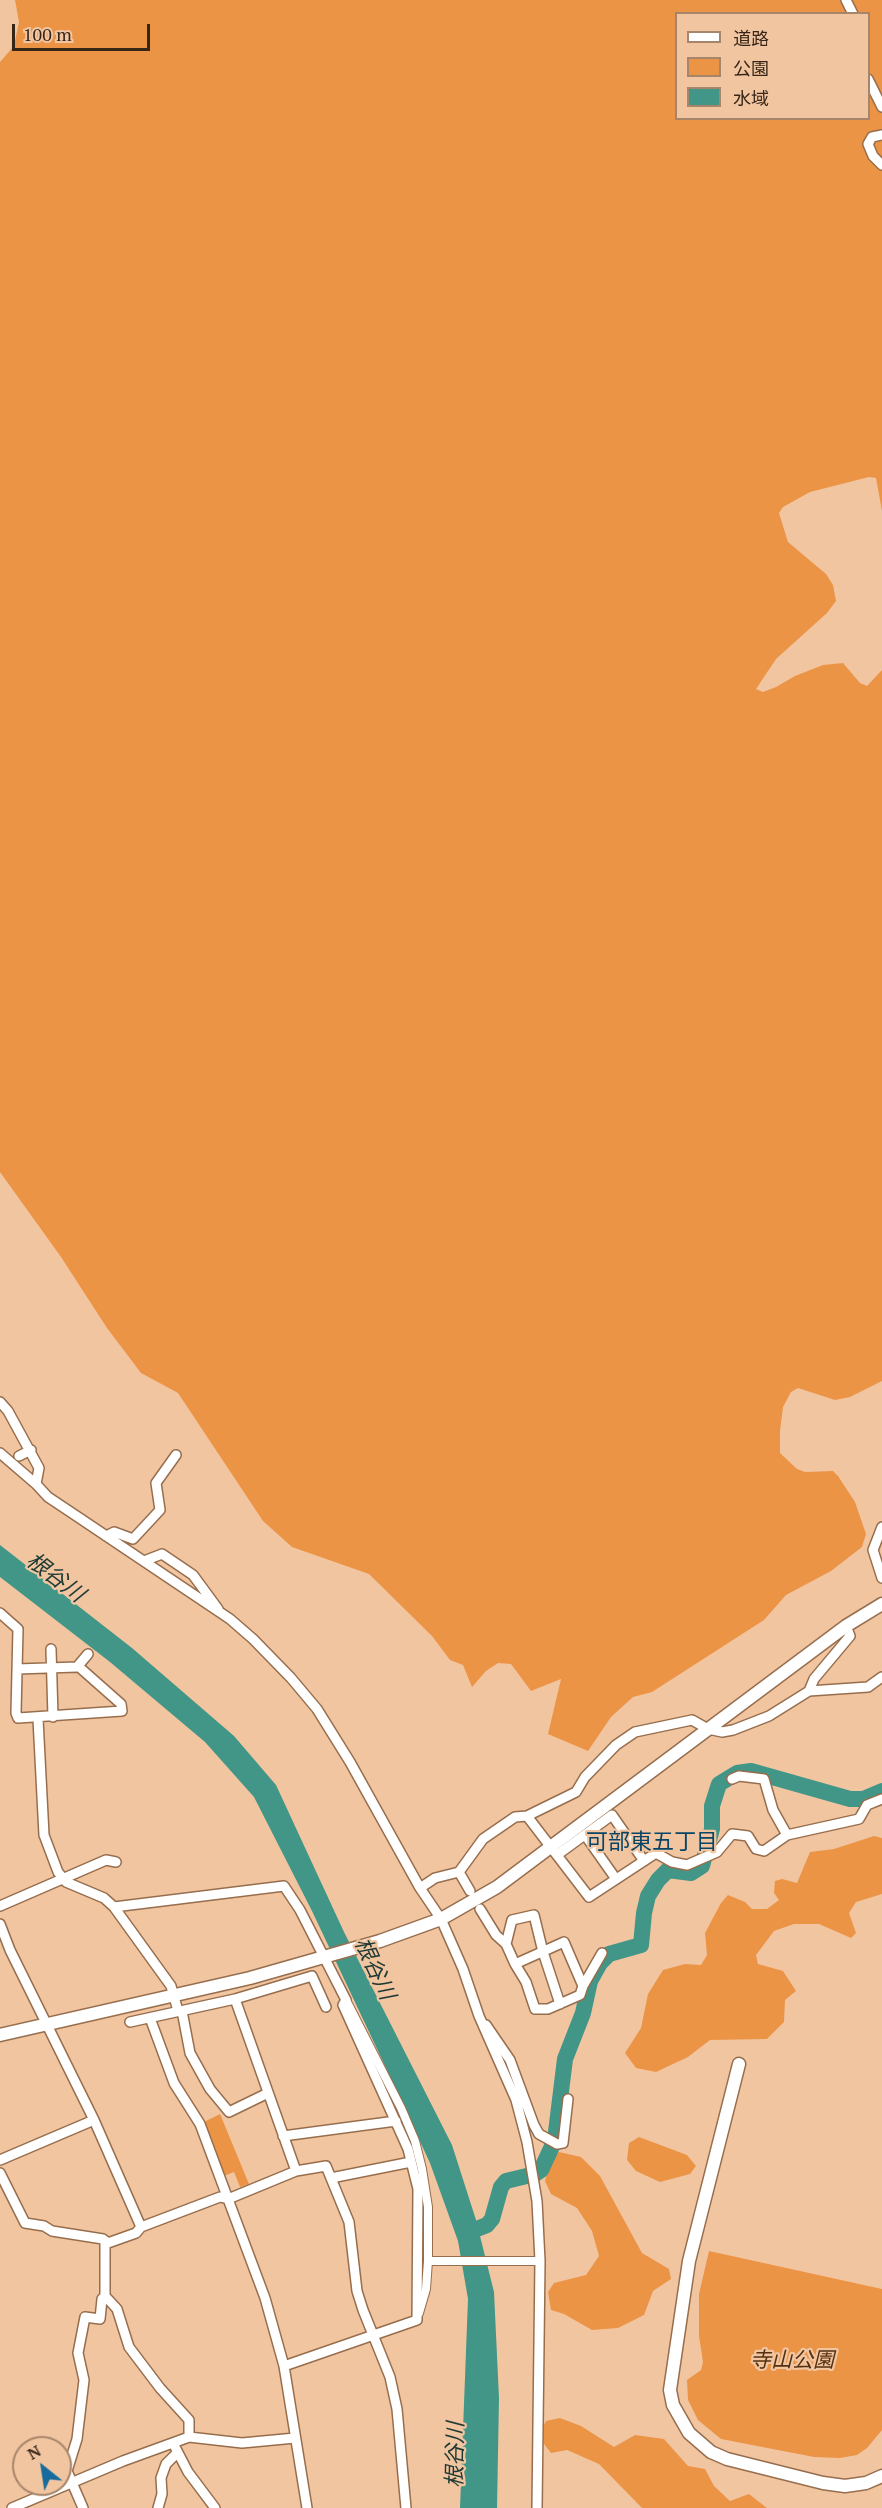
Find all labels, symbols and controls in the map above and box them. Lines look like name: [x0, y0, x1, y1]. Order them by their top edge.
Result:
scale bar: [15, 12, 153, 50]
legend: [675, 12, 870, 120]
text: 100 m: [23, 22, 72, 46]
text: 道路: [733, 26, 769, 50]
text: 公園: [733, 56, 769, 80]
text: 水域: [733, 86, 769, 110]
water label: 根谷川: [21, 1548, 89, 1608]
district label: 可部東五丁目: [586, 1830, 718, 1856]
water label: 根谷川: [348, 1934, 400, 2004]
park label: 寺山公園: [750, 2348, 834, 2374]
water label: 根谷川: [442, 2422, 470, 2488]
north arrow: [12, 2436, 72, 2496]
text: N: [23, 2440, 45, 2465]

